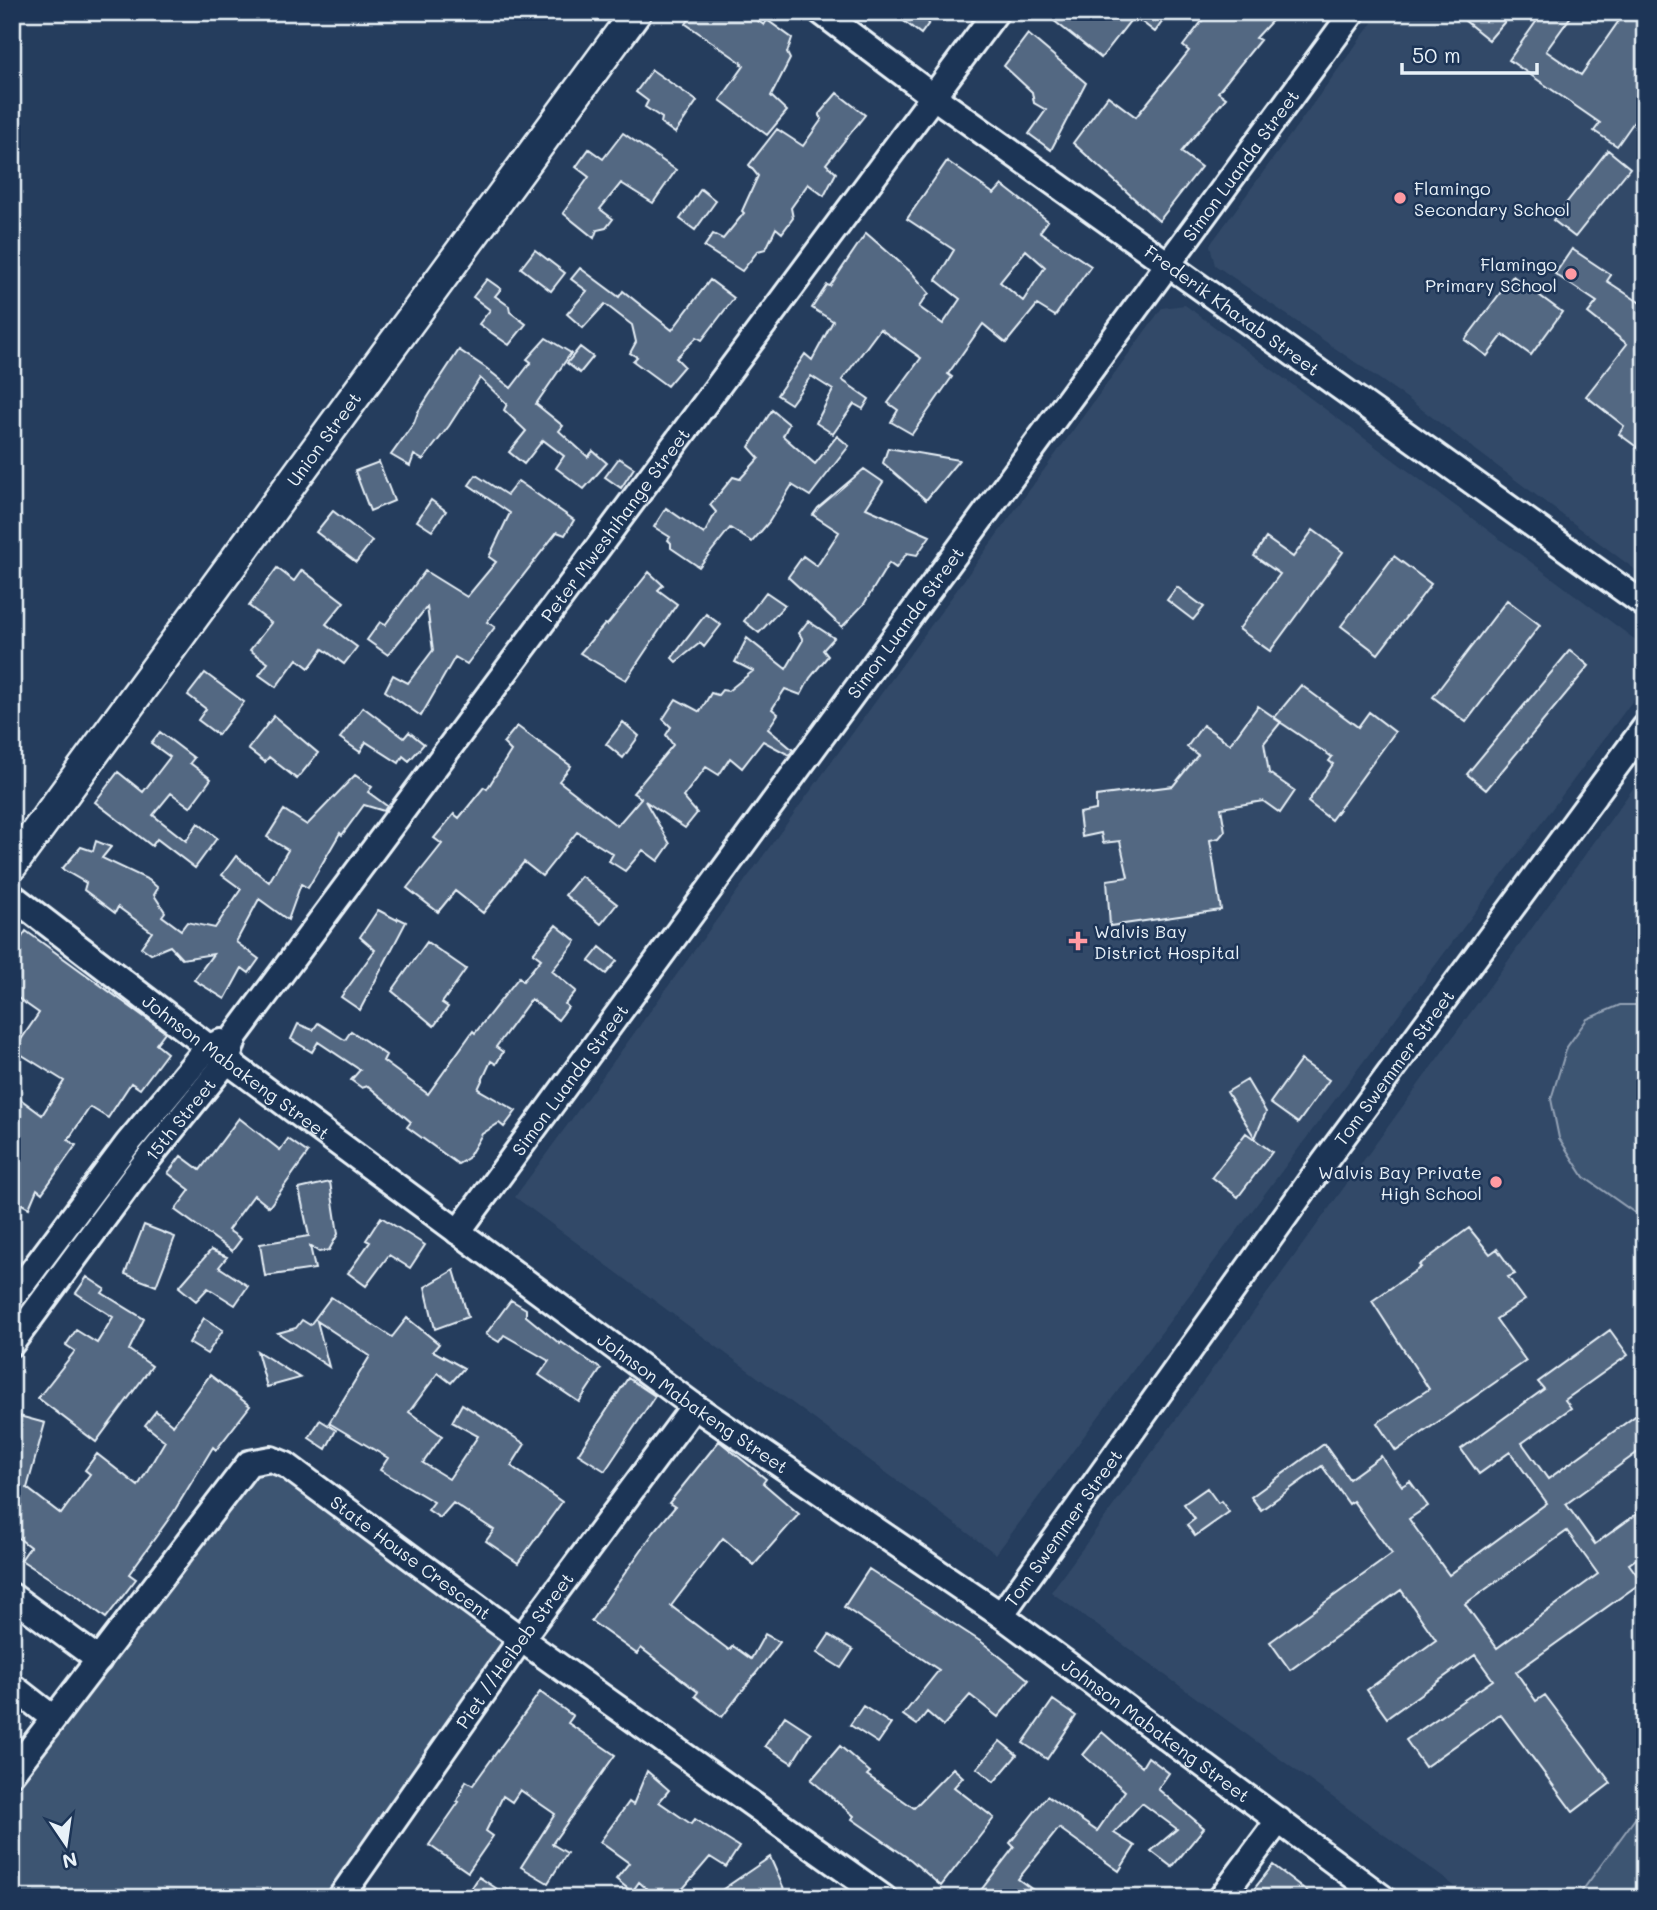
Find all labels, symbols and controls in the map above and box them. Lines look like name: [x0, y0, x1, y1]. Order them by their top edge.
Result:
scale bar: [1402, 32, 1536, 76]
text: 50 m: [1412, 41, 1461, 68]
street label: Simon Luanda Street: [1177, 84, 1304, 246]
place label: Flamingo Secondary School: [1414, 176, 1570, 221]
marker: Flamingo Secondary School: [1392, 190, 1408, 206]
street label: Frederik Khaxab Street: [1140, 239, 1325, 381]
place label: Flamingo Primary School: [1425, 252, 1557, 297]
marker: Flamingo Primary School: [1563, 266, 1579, 282]
street label: Union Street: [281, 387, 366, 491]
street label: Peter Mweshihange Street: [535, 423, 695, 627]
street label: Simon Luanda Street: [841, 542, 969, 703]
place label: Walvis Bay District Hospital: [1094, 919, 1240, 964]
marker: Walvis Bay District Hospital: [1068, 931, 1088, 951]
street label: Tom Swemmer Street: [1329, 985, 1459, 1150]
street label: Johnson Mabakeng Street: [138, 989, 335, 1145]
street label: Simon Luanda Street: [506, 999, 634, 1160]
street label: 15th Street: [140, 1073, 221, 1166]
place label: Walvis Bay Private High School: [1318, 1160, 1482, 1205]
marker: Walvis Bay Private High School: [1488, 1174, 1504, 1190]
street label: Johnson Mabakeng Street: [593, 1327, 793, 1479]
street label: Tom Swemmer Street: [999, 1444, 1127, 1611]
street label: State House Crescent: [325, 1490, 496, 1625]
street label: Piet //Heibeb Street: [450, 1567, 579, 1733]
street label: Johnson Mabakeng Street: [1057, 1652, 1255, 1808]
north arrow: [32, 1808, 102, 1878]
text: N: [60, 1847, 80, 1875]

